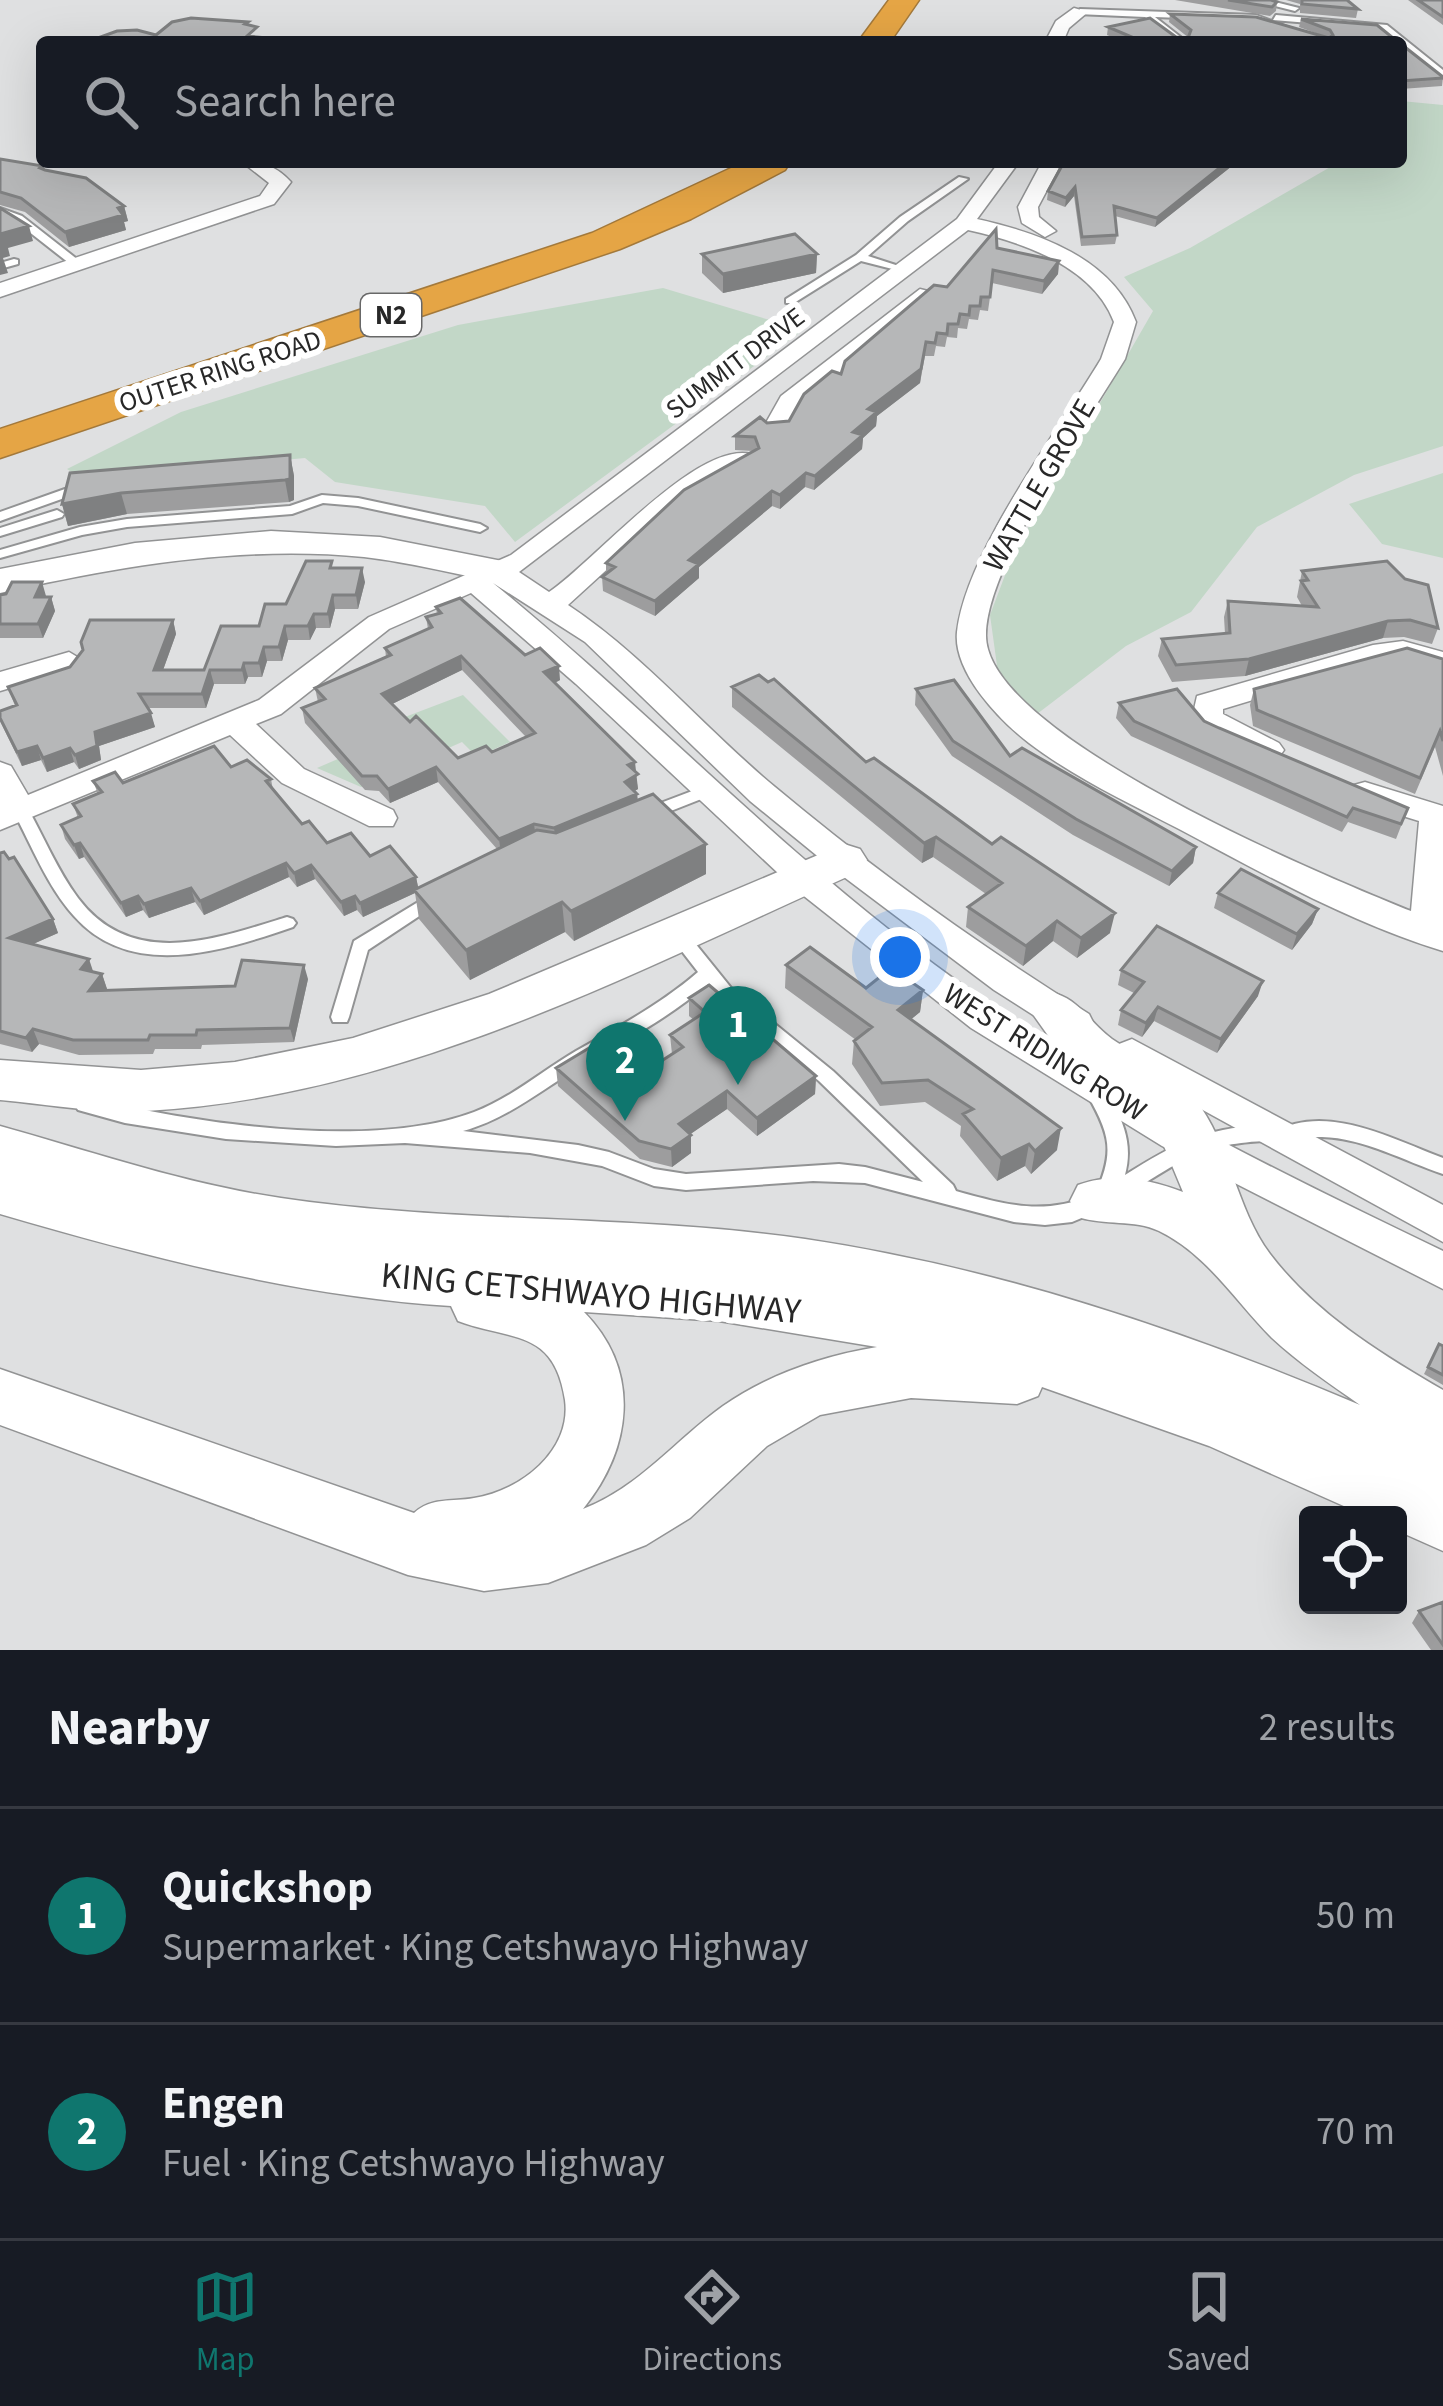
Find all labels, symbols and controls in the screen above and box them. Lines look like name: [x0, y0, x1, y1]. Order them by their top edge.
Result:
search box: [36, 36, 1407, 168]
icon: search: [78, 69, 144, 135]
text: Search here: [174, 70, 396, 134]
road number: N2: [361, 294, 421, 336]
street label: SUMMIT DRIVE: [658, 298, 813, 429]
street label: OUTER RING ROAD: [114, 320, 327, 423]
street label: WATTLE GROVE: [973, 391, 1106, 580]
your location: [870, 927, 930, 987]
street label: WEST RIDING ROW: [935, 973, 1155, 1132]
pin: 1: [699, 986, 777, 1085]
pin: 2: [586, 1022, 664, 1121]
street label: KING CETSHWAYO HIGHWAY: [379, 1250, 804, 1337]
map controls: [1299, 1506, 1407, 1614]
button: locate: [1299, 1506, 1407, 1614]
text: Nearby: [48, 1692, 210, 1764]
text: 2 results: [1259, 1700, 1395, 1756]
text: Quickshop: [162, 1856, 373, 1920]
text: 1: [77, 1888, 97, 1944]
text: 50 m: [1316, 1888, 1395, 1944]
text: Supermarket · King Cetshwayo Highway: [162, 1920, 808, 1976]
text: Engen: [162, 2072, 285, 2136]
text: 2: [77, 2104, 97, 2160]
text: 70 m: [1316, 2104, 1395, 2160]
text: Fuel · King Cetshwayo Highway: [162, 2136, 665, 2192]
tab: Map: [192, 2264, 258, 2383]
tab: Directions: [643, 2264, 782, 2383]
tab: Saved: [1167, 2264, 1251, 2383]

